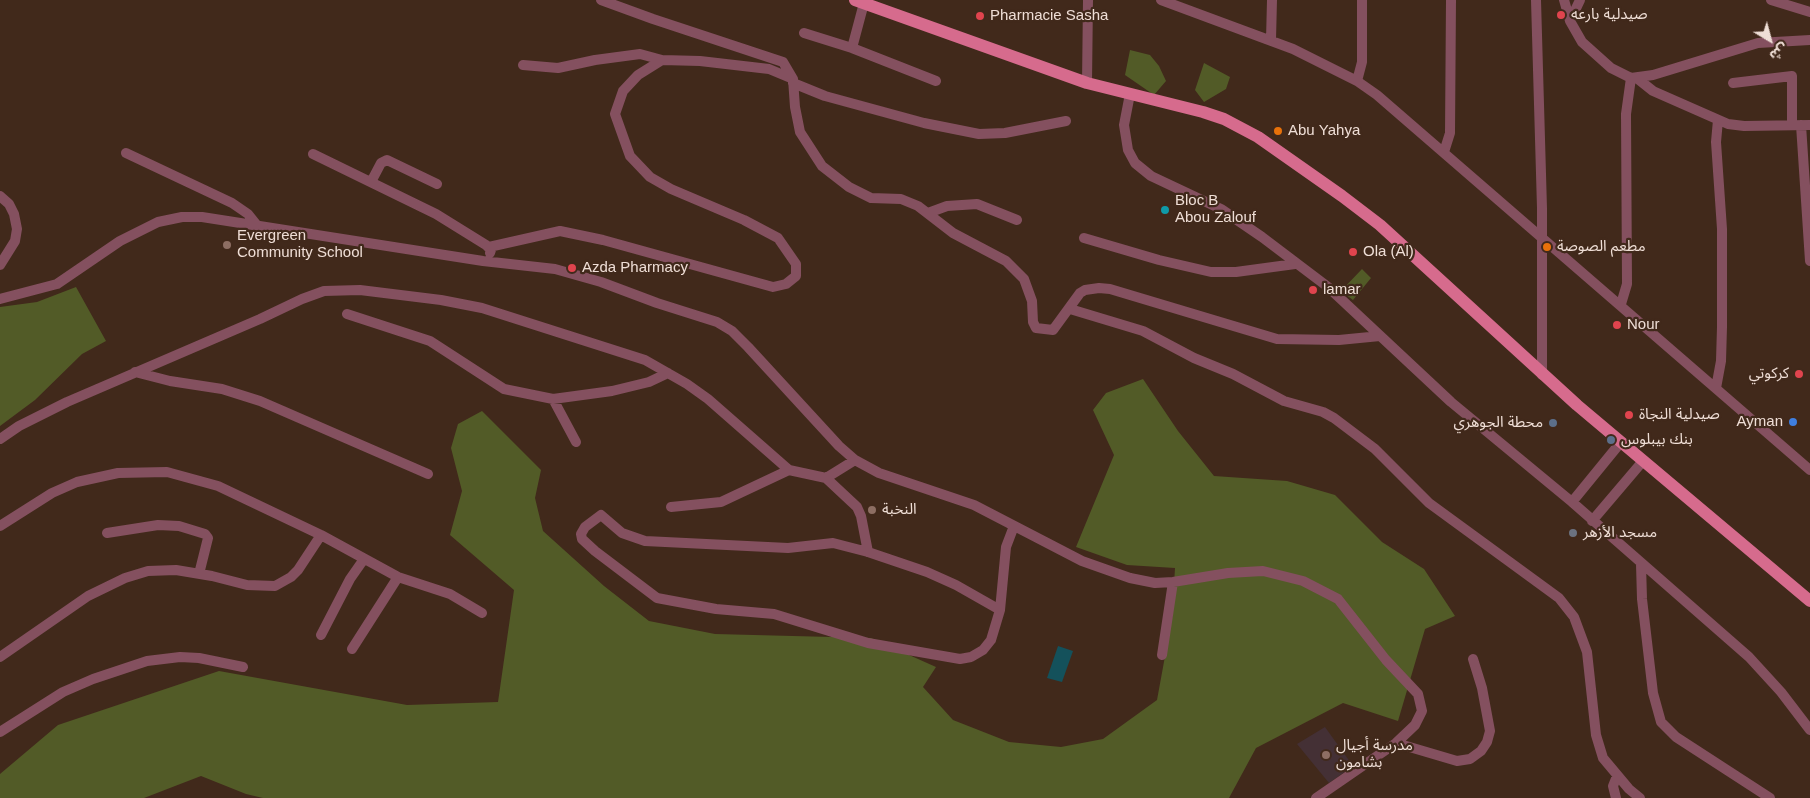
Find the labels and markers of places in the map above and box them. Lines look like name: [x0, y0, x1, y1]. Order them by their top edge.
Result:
place label: صيدلية بارعه: [1571, 6, 1647, 24]
place label: Pharmacie Sasha: [990, 7, 1108, 25]
marker: صيدلية بارعه: [1555, 9, 1567, 21]
marker: Pharmacie Sasha: [974, 10, 986, 22]
place label: Abu Yahya: [1288, 122, 1360, 140]
marker: Abu Yahya: [1272, 125, 1284, 137]
place label: Bloc B Abou Zalouf: [1175, 192, 1256, 227]
marker: Bloc B Abou Zalouf: [1159, 204, 1171, 216]
place label: Evergreen Community School: [237, 227, 363, 262]
place label: مطعم الصوصة: [1557, 238, 1646, 256]
marker: Evergreen Community School: [221, 239, 233, 251]
marker: مطعم الصوصة: [1541, 241, 1553, 253]
place label: Ola (Al): [1363, 243, 1414, 261]
marker: Ola (Al): [1347, 246, 1359, 258]
place label: Azda Pharmacy: [582, 259, 688, 277]
marker: Azda Pharmacy: [566, 262, 578, 274]
place label: lamar: [1323, 281, 1361, 299]
marker: lamar: [1307, 284, 1319, 296]
place label: Nour: [1627, 316, 1660, 334]
marker: Nour: [1611, 319, 1623, 331]
place label: كركوتي: [1749, 365, 1789, 383]
marker: كركوتي: [1793, 368, 1805, 380]
place label: صيدلية النجاة: [1639, 406, 1720, 424]
marker: صيدلية النجاة: [1623, 409, 1635, 421]
place label: Ayman: [1737, 413, 1783, 431]
place label: محطة الجوهري: [1453, 414, 1543, 432]
marker: Ayman: [1787, 416, 1799, 428]
marker: محطة الجوهري: [1547, 417, 1559, 429]
place label: بنك بيبلوس: [1621, 431, 1693, 449]
marker: بنك بيبلوس: [1605, 434, 1617, 446]
place label: النخبة: [882, 501, 917, 519]
marker: النخبة: [866, 504, 878, 516]
place label: مسجد الأزهر: [1583, 524, 1657, 542]
marker: مسجد الأزهر: [1567, 527, 1579, 539]
place label: مدرسة أجيال بشامون: [1336, 737, 1413, 772]
marker: مدرسة أجيال بشامون: [1320, 749, 1332, 761]

